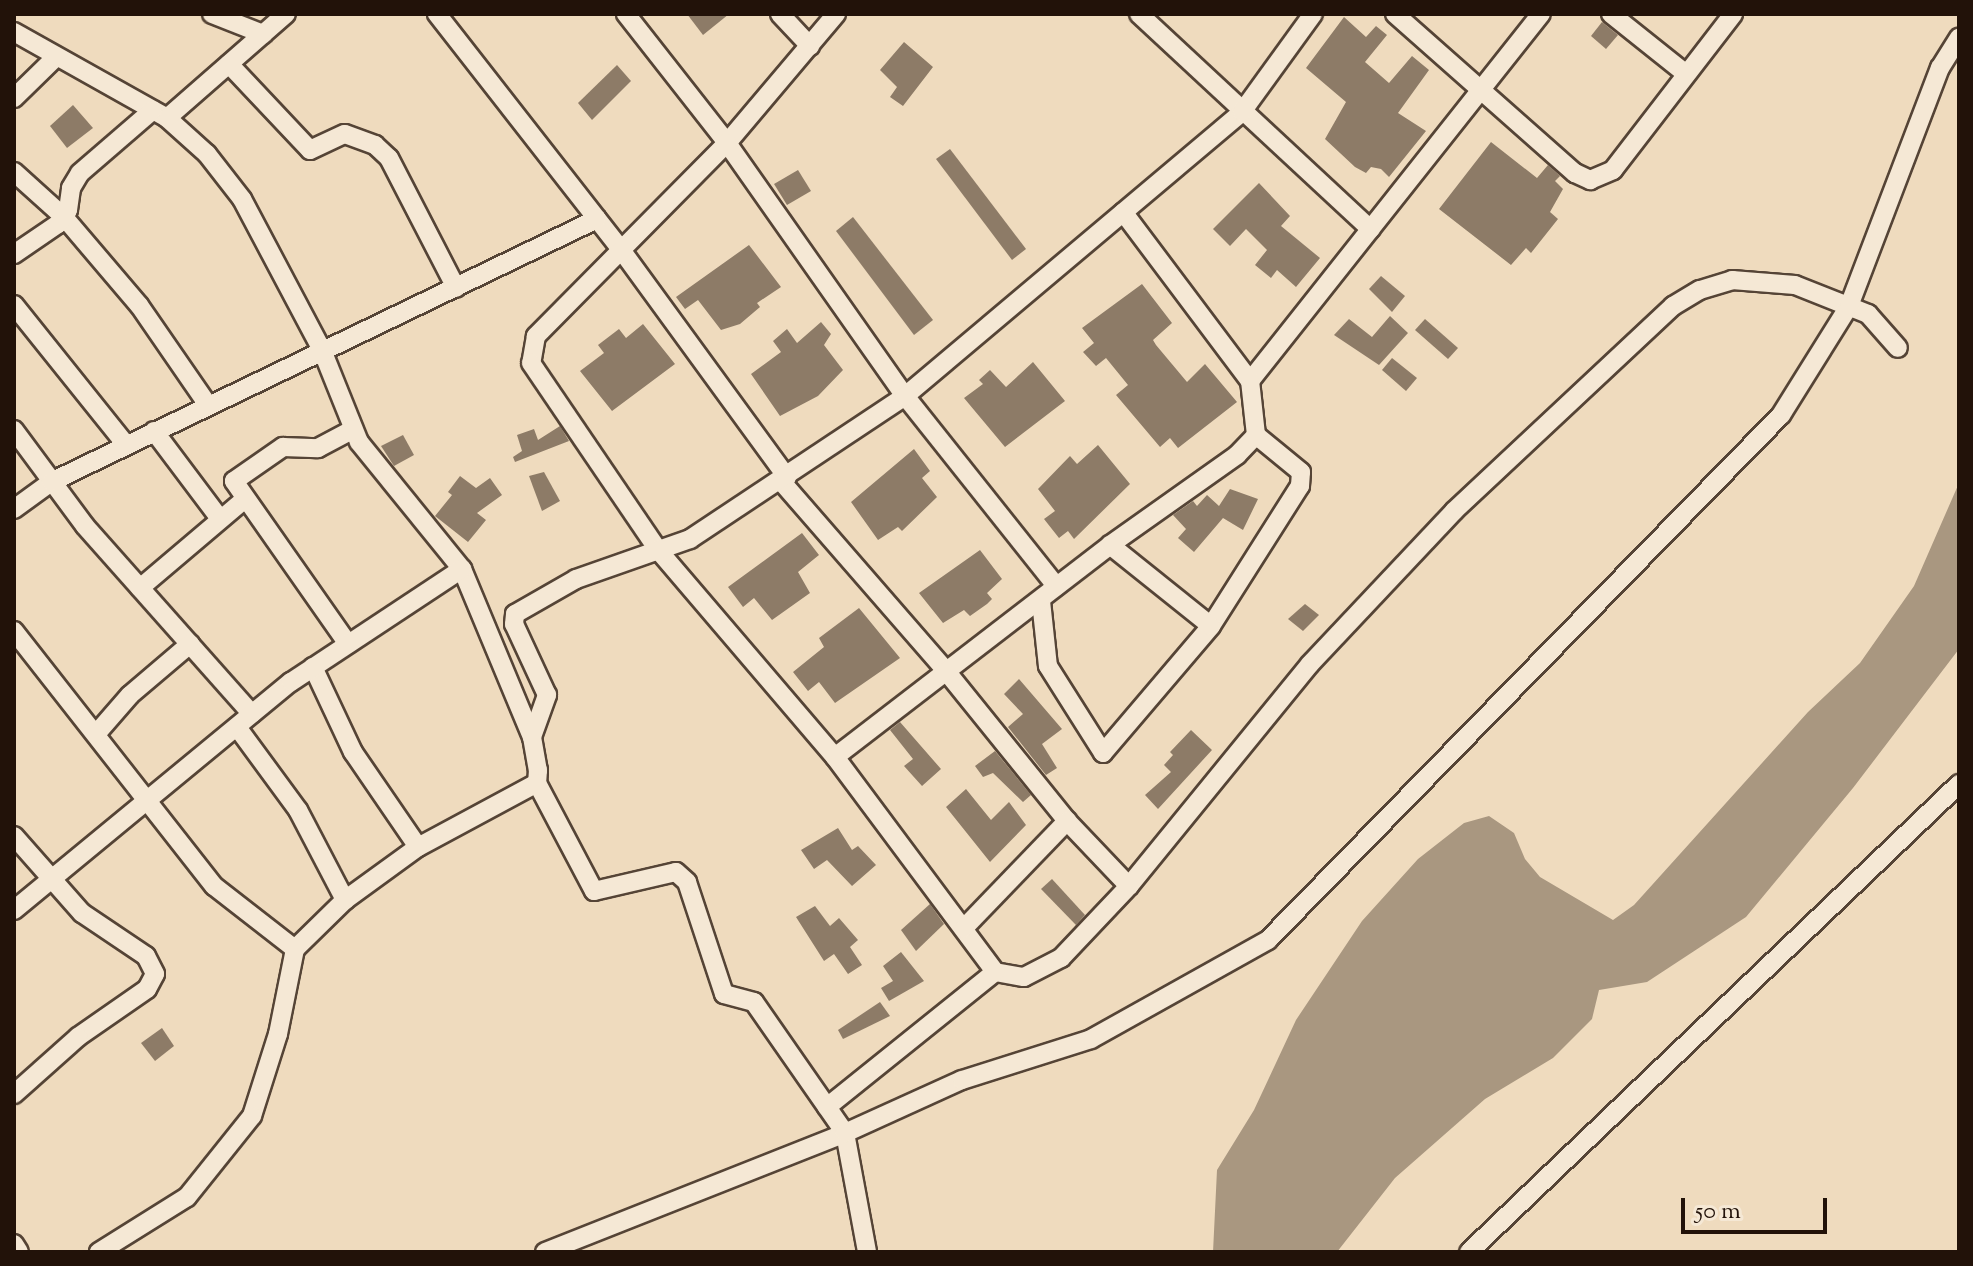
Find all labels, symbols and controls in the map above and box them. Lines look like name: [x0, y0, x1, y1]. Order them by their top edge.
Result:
scale bar: [1685, 1182, 1831, 1232]
text: 50 m: [1695, 1195, 1741, 1229]

